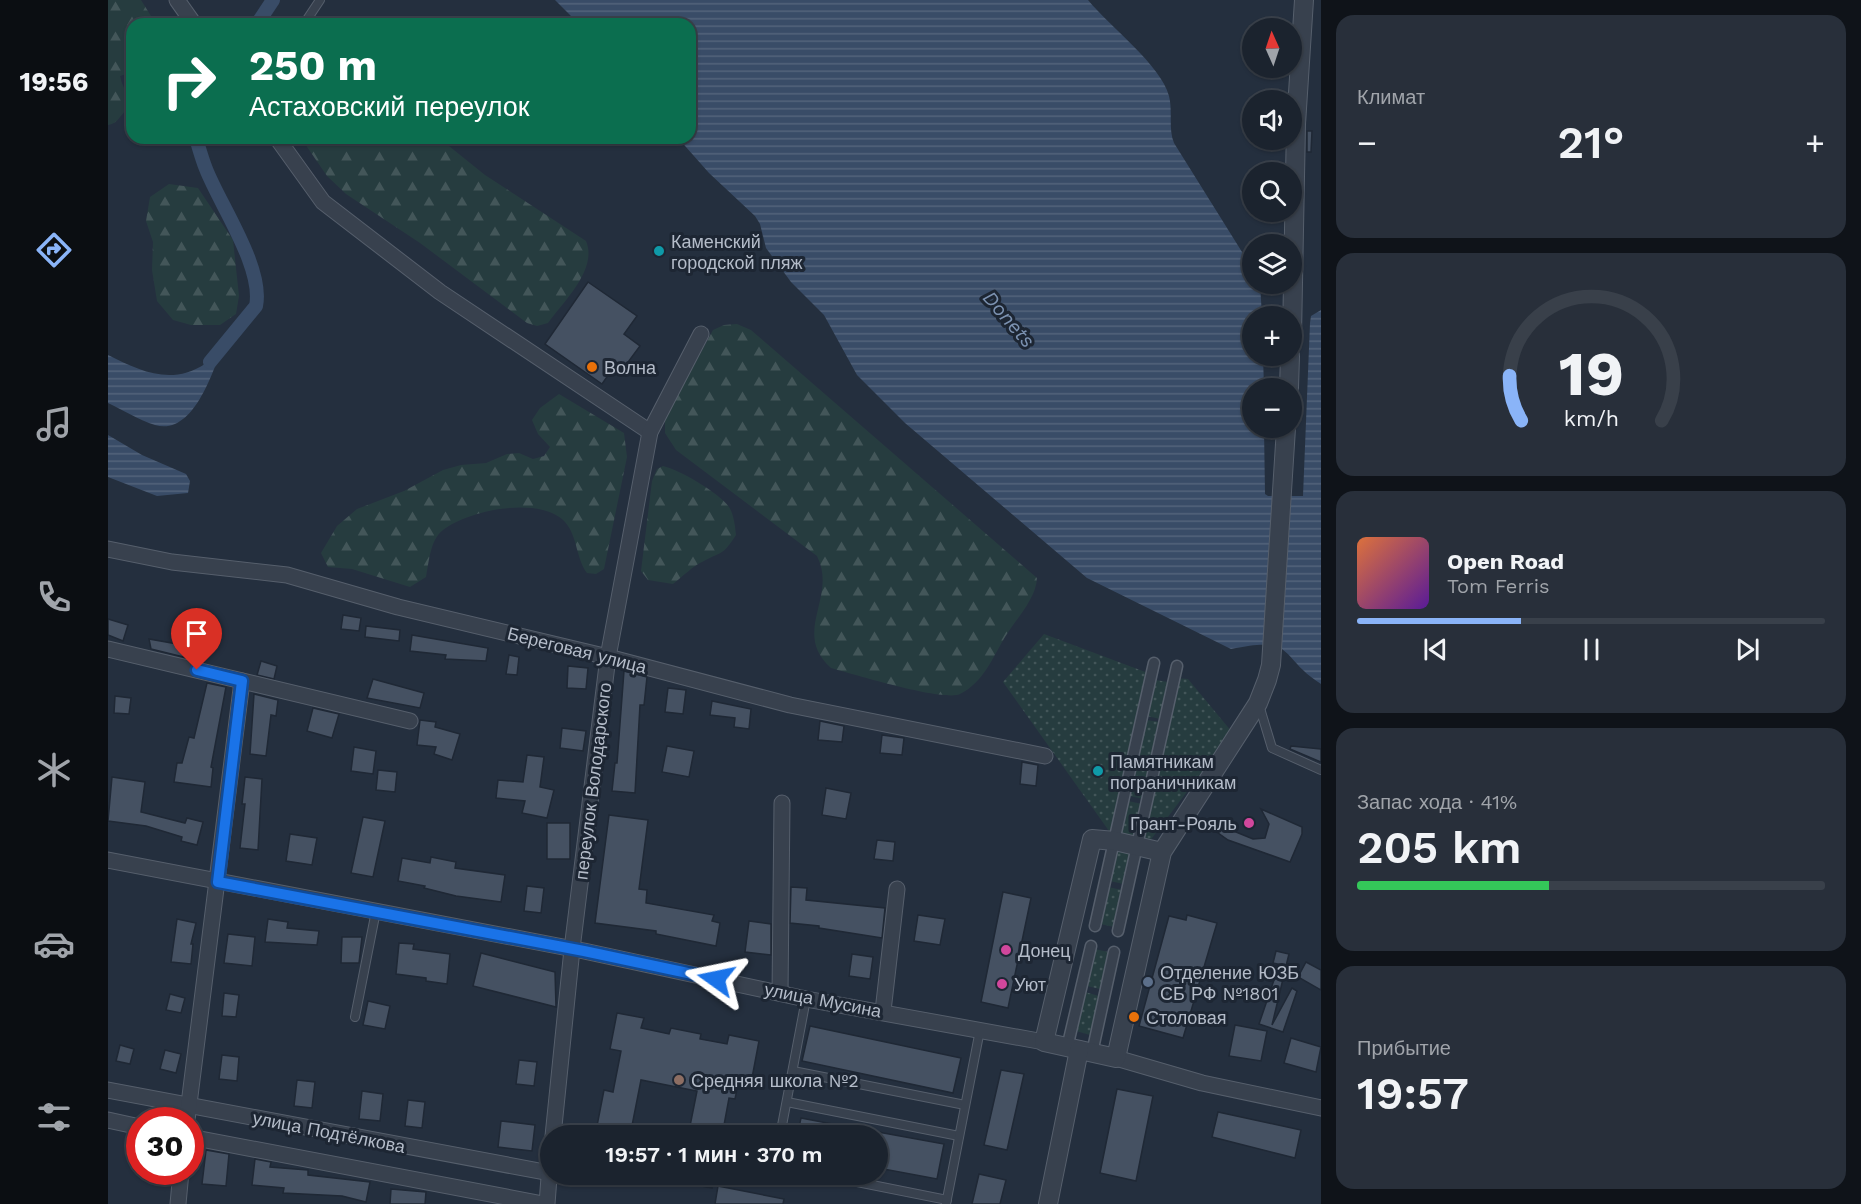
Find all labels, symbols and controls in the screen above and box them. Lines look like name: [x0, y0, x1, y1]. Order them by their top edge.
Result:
north arrow: [1242, 18, 1302, 78]
map controls: [1242, 18, 1302, 438]
text: 250 m: [249, 41, 377, 90]
icon: right: [150, 42, 228, 120]
text: 19:56: [20, 66, 88, 98]
text: Климат: [1357, 85, 1425, 109]
button: sound: [1242, 90, 1302, 150]
text: Астаховский переулок: [249, 91, 530, 123]
text: 21°: [1557, 116, 1625, 169]
text: −: [1357, 123, 1377, 162]
text: +: [1805, 123, 1825, 162]
button: search: [1242, 162, 1302, 222]
icon: directions: [33, 229, 75, 271]
place label: Каменский городской пляж: [671, 231, 803, 273]
button: layers: [1242, 234, 1302, 294]
marker: Каменский городской пляж: [652, 244, 666, 258]
water label: Donets: [978, 286, 1040, 352]
button: +: [1242, 306, 1302, 366]
text: 19: [1558, 337, 1624, 410]
place label: Волна: [604, 357, 657, 378]
marker: Волна: [585, 360, 599, 374]
button: −: [1242, 378, 1302, 438]
icon: music: [33, 403, 75, 445]
text: km/h: [1563, 407, 1619, 432]
text: Open Road: [1447, 549, 1564, 574]
text: Tom Ferris: [1447, 574, 1550, 598]
icon: phone: [33, 576, 75, 618]
pin: [171, 608, 222, 670]
icon: arrive: [180, 617, 213, 650]
street label: Береговая улица: [505, 623, 650, 678]
icon: previous: [1419, 633, 1452, 666]
icon: pause: [1575, 633, 1608, 666]
icon: next: [1731, 633, 1764, 666]
street label: переулок Володарского: [570, 681, 616, 881]
icon: climate: [33, 749, 75, 791]
place label: Памятникам пограничникам: [1110, 751, 1236, 793]
marker: Памятникам пограничникам: [1091, 764, 1105, 778]
text: Запас хода · 41%: [1357, 790, 1517, 814]
place label: Грант-Рояль: [1130, 813, 1237, 834]
marker: Грант-Рояль: [1242, 816, 1256, 830]
text: 205 km: [1357, 821, 1522, 874]
icon: car: [33, 923, 75, 965]
place label: Донец: [1018, 940, 1071, 961]
marker: Донец: [999, 943, 1013, 957]
position arrow: [684, 947, 748, 1011]
place label: Отделение ЮЗБ СБ РФ №1801: [1160, 962, 1299, 1004]
place label: Уют: [1014, 974, 1046, 995]
marker: Отделение ЮЗБ СБ РФ №1801: [1141, 975, 1155, 989]
marker: Уют: [995, 977, 1009, 991]
street label: улица Мусина: [763, 978, 884, 1022]
place label: Столовая: [1146, 1007, 1227, 1028]
marker: Столовая: [1127, 1010, 1141, 1024]
text: Прибытие: [1357, 1036, 1451, 1060]
text: 19:57: [1357, 1067, 1469, 1120]
place label: Средняя школа №2: [691, 1070, 859, 1091]
marker: Средняя школа №2: [672, 1073, 686, 1087]
icon: filters: [33, 1096, 75, 1138]
speed limit sign: 30: [126, 1107, 204, 1185]
street label: улица Подтёлкова: [251, 1107, 408, 1157]
text: 19:57 · 1 мин · 370 m: [605, 1142, 823, 1167]

